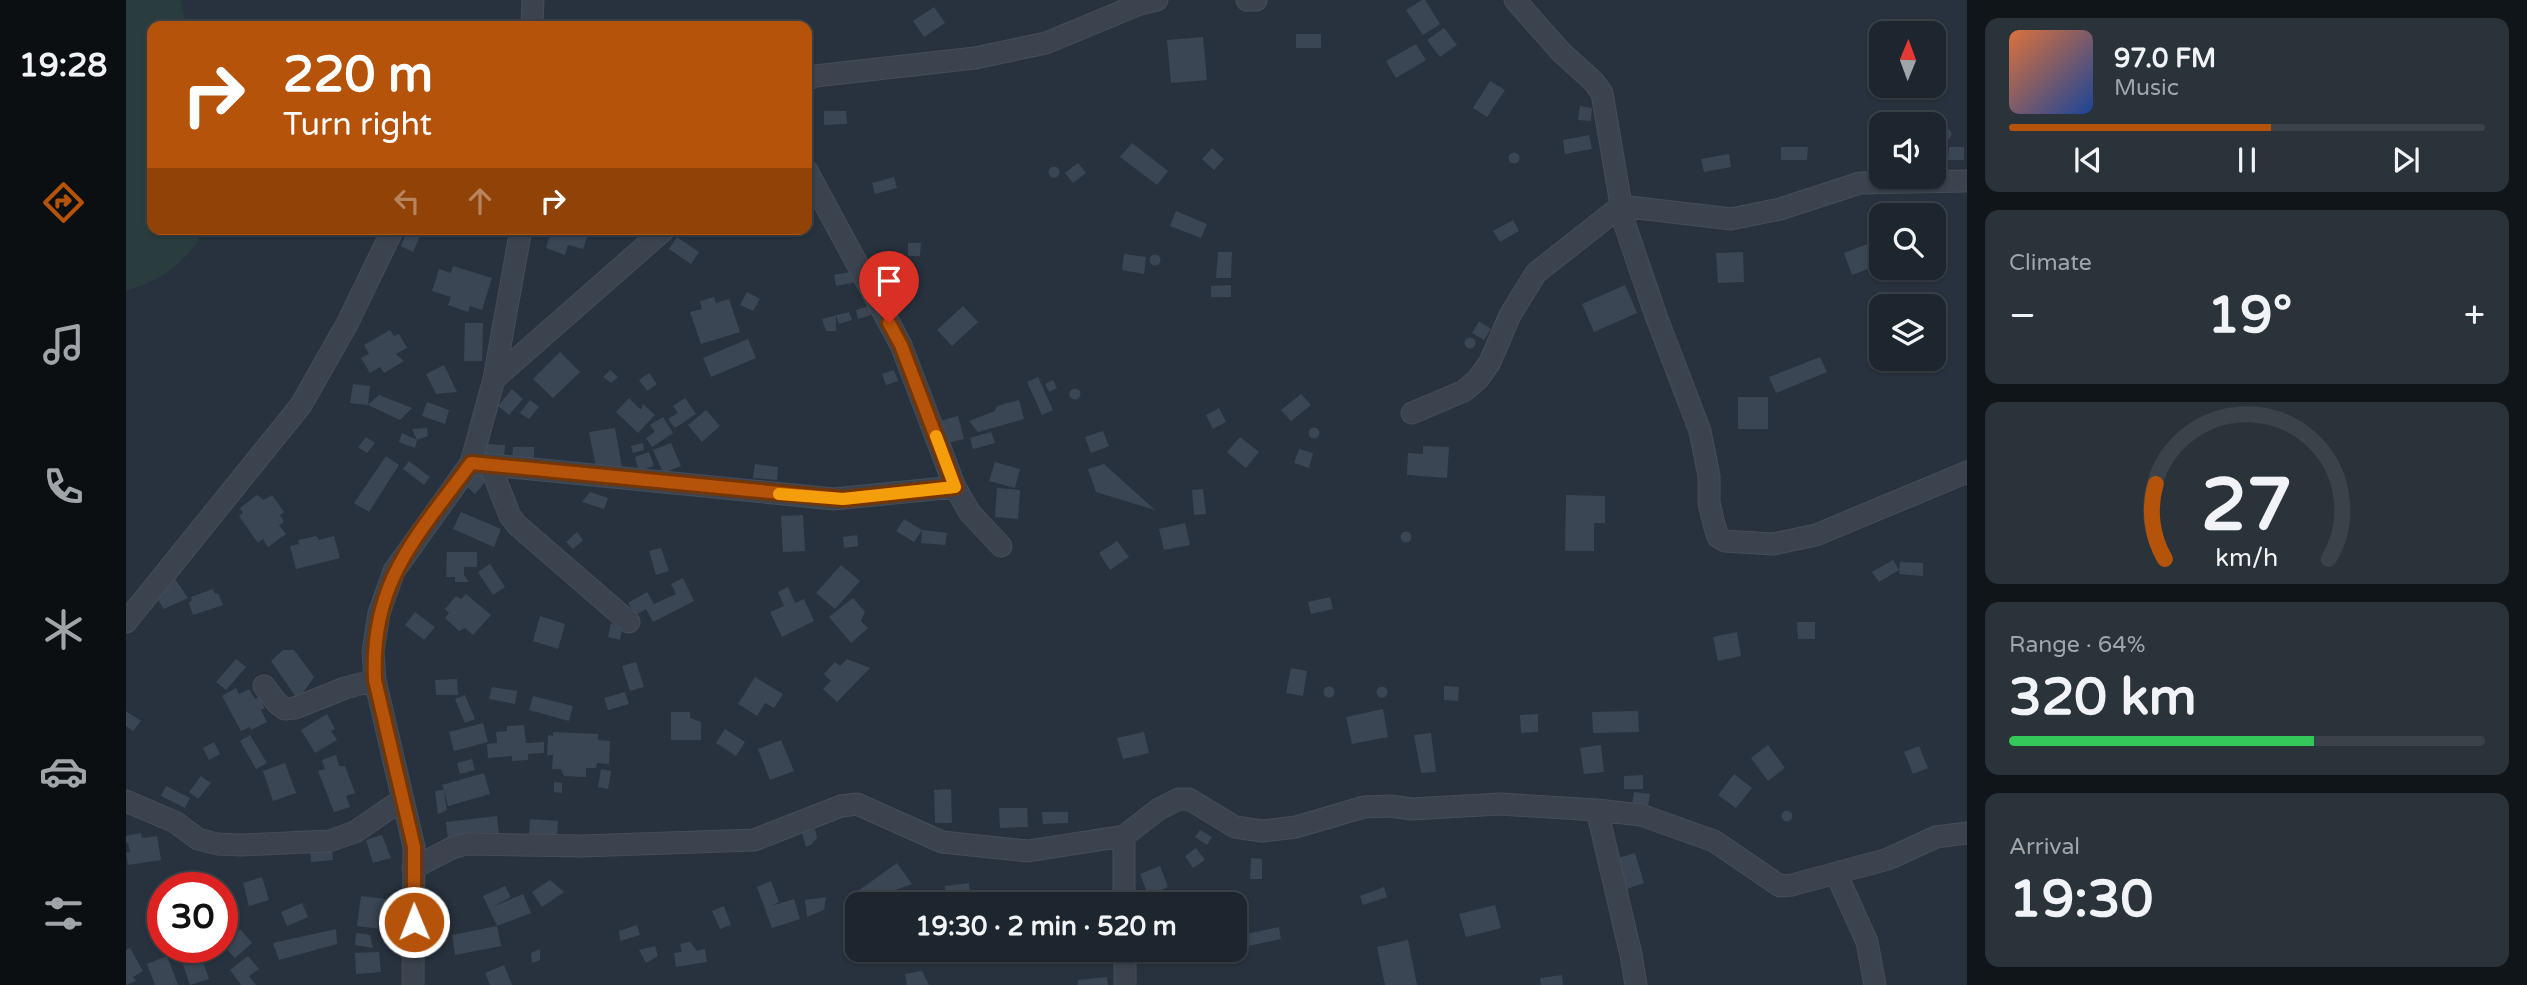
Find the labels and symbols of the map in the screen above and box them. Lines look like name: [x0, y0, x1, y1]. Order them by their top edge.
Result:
north arrow: [1869, 21, 1946, 98]
pin: [859, 251, 919, 323]
speed limit sign: 30: [147, 872, 238, 963]
position arrow: [377, 885, 451, 959]

